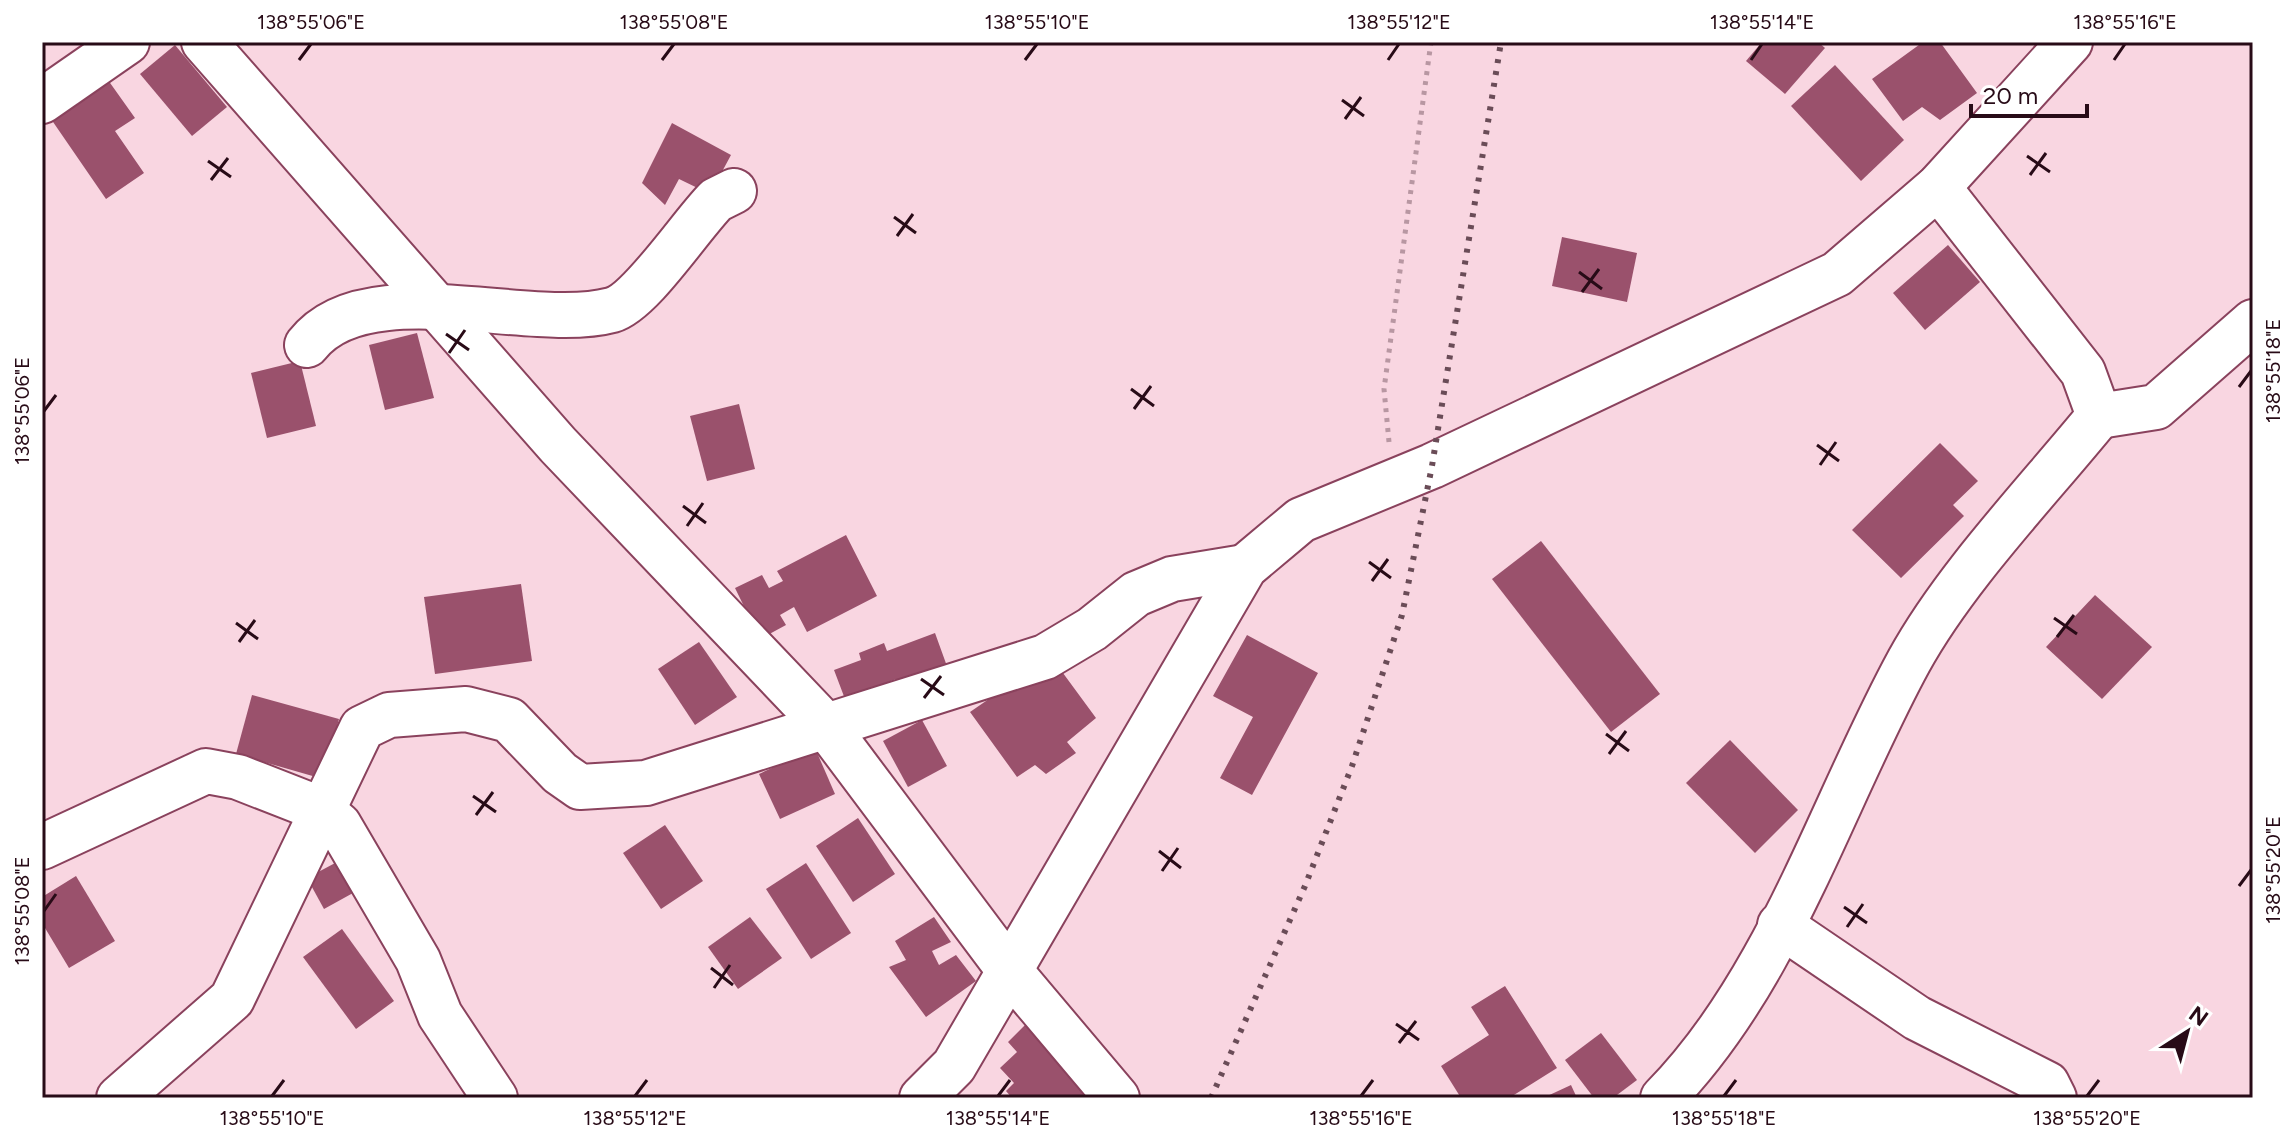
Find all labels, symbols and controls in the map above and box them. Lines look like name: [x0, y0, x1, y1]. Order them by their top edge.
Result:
text: 138°55'06"E: [257, 10, 365, 34]
text: 138°55'08"E: [619, 10, 729, 34]
text: 138°55'10"E: [984, 10, 1090, 34]
text: 138°55'12"E: [1347, 10, 1451, 34]
text: 138°55'14"E: [1710, 10, 1814, 34]
text: 138°55'16"E: [2073, 10, 2177, 34]
scale bar: [1971, 68, 2087, 118]
text: 20 m: [1983, 81, 2038, 110]
text: 138°55'18"E: [2261, 319, 2285, 423]
text: 138°55'06"E: [10, 357, 34, 465]
text: 138°55'20"E: [2261, 816, 2285, 924]
text: 138°55'08"E: [10, 856, 34, 966]
north arrow: [2147, 992, 2227, 1072]
text: N: [2184, 1000, 2213, 1032]
text: 138°55'10"E: [219, 1106, 325, 1130]
text: 138°55'12"E: [583, 1106, 687, 1130]
text: 138°55'14"E: [946, 1106, 1050, 1130]
text: 138°55'16"E: [1309, 1106, 1413, 1130]
text: 138°55'18"E: [1672, 1106, 1776, 1130]
text: 138°55'20"E: [2033, 1106, 2141, 1130]

